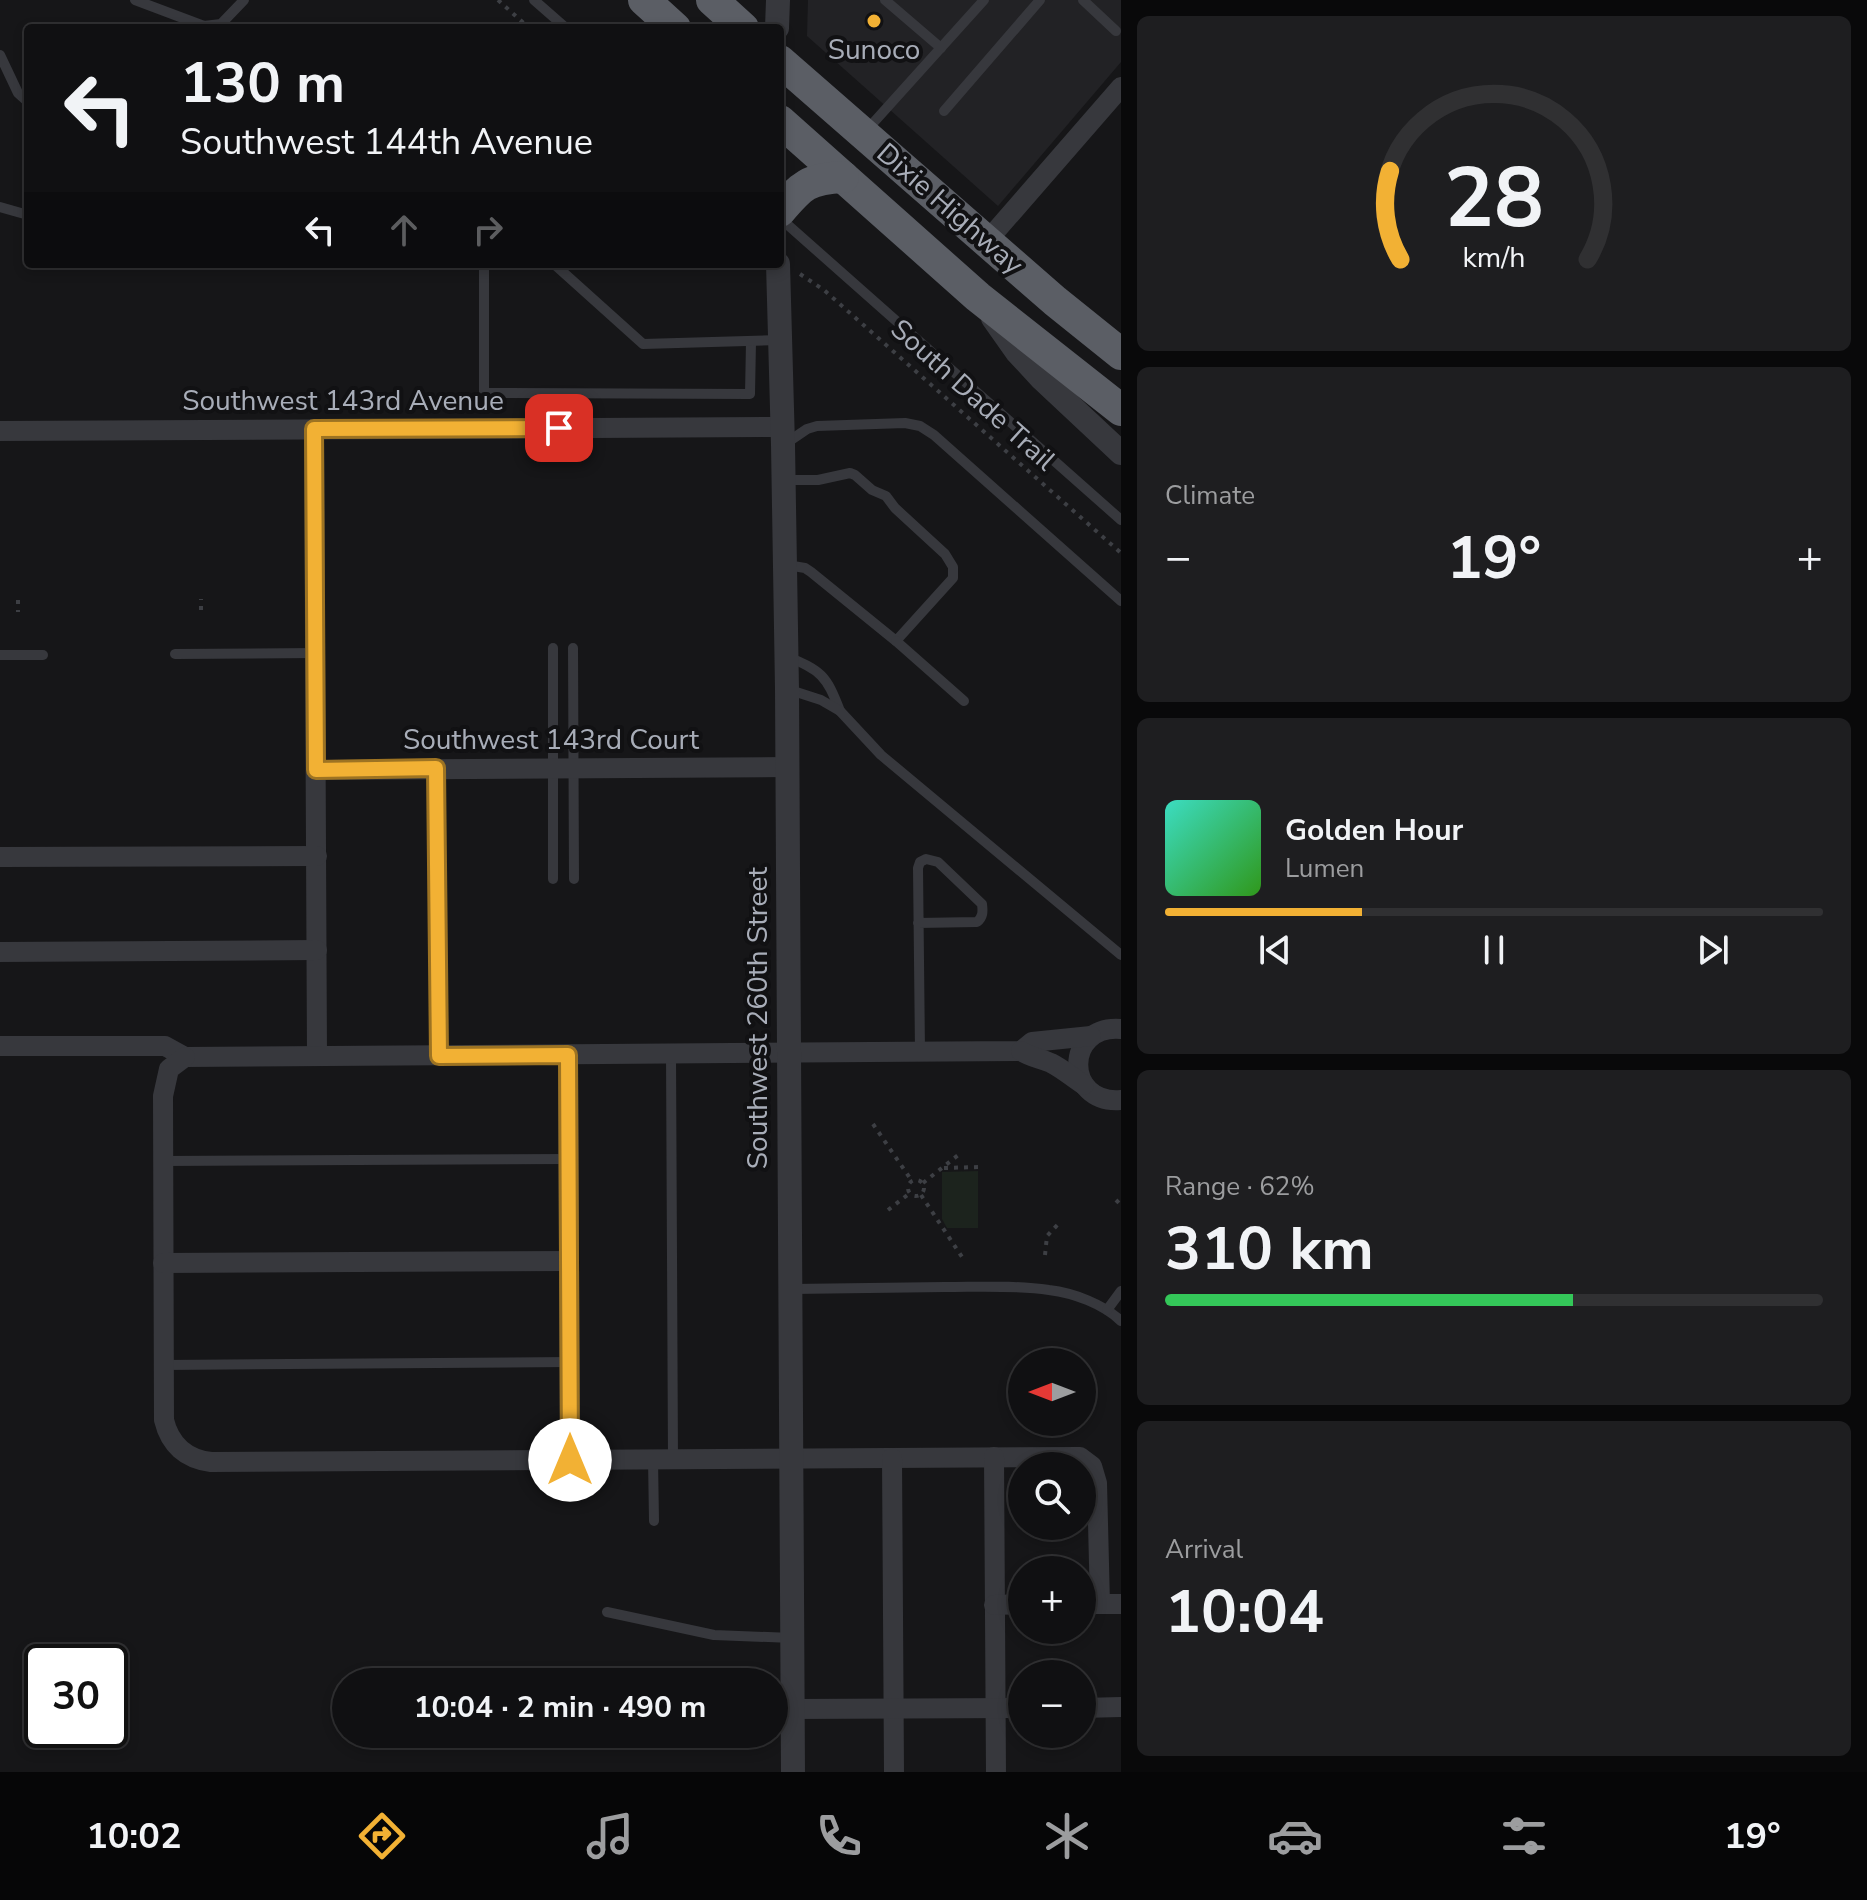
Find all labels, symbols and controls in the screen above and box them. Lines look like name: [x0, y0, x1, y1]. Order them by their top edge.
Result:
marker: Sunoco: [865, 12, 883, 30]
place label: Sunoco: [828, 31, 920, 69]
text: 130 m: [180, 45, 345, 122]
icon: left: [48, 56, 152, 160]
text: Southwest 144th Avenue: [180, 118, 593, 167]
street label: Dixie Highway: [869, 135, 1032, 284]
text: 28: [1444, 141, 1544, 254]
icon: left: [298, 208, 342, 252]
icon: ahead: [382, 208, 426, 252]
icon: right: [466, 208, 510, 252]
text: km/h: [1463, 238, 1525, 277]
street label: South Dade Trail: [882, 311, 1064, 480]
street label: Southwest 143rd Avenue: [182, 382, 504, 420]
pin: [525, 394, 593, 462]
icon: arrive: [537, 406, 581, 450]
text: Climate: [1165, 478, 1255, 513]
text: 19°: [1447, 517, 1541, 599]
text: −: [1165, 528, 1191, 588]
text: +: [1797, 528, 1823, 588]
street label: Southwest 143rd Court: [403, 721, 699, 759]
text: Golden Hour: [1285, 810, 1463, 851]
text: Lumen: [1285, 851, 1364, 886]
street label: Southwest 260th Street: [739, 867, 777, 1169]
icon: previous: [1253, 928, 1297, 972]
icon: pause: [1472, 928, 1516, 972]
icon: next: [1691, 928, 1735, 972]
text: Range · 62%: [1165, 1169, 1315, 1204]
text: 310 km: [1165, 1208, 1374, 1290]
north arrow: [1008, 1348, 1096, 1436]
map controls: [1008, 1348, 1096, 1748]
position arrow: [528, 1418, 612, 1502]
button: search: [1008, 1452, 1096, 1540]
text: Arrival: [1165, 1532, 1243, 1567]
button: +: [1008, 1556, 1096, 1644]
text: 10:04: [1165, 1571, 1324, 1653]
speed limit sign: 30: [24, 1644, 128, 1748]
button: −: [1008, 1660, 1096, 1748]
text: 10:04 · 2 min · 490 m: [414, 1687, 706, 1728]
icon: directions: [354, 1808, 410, 1864]
icon: music: [582, 1808, 638, 1864]
icon: phone: [811, 1808, 867, 1864]
icon: climate: [1039, 1808, 1095, 1864]
icon: car: [1267, 1808, 1323, 1864]
icon: filters: [1496, 1808, 1552, 1864]
text: 10:02: [86, 1812, 182, 1861]
text: 19°: [1724, 1812, 1781, 1861]

